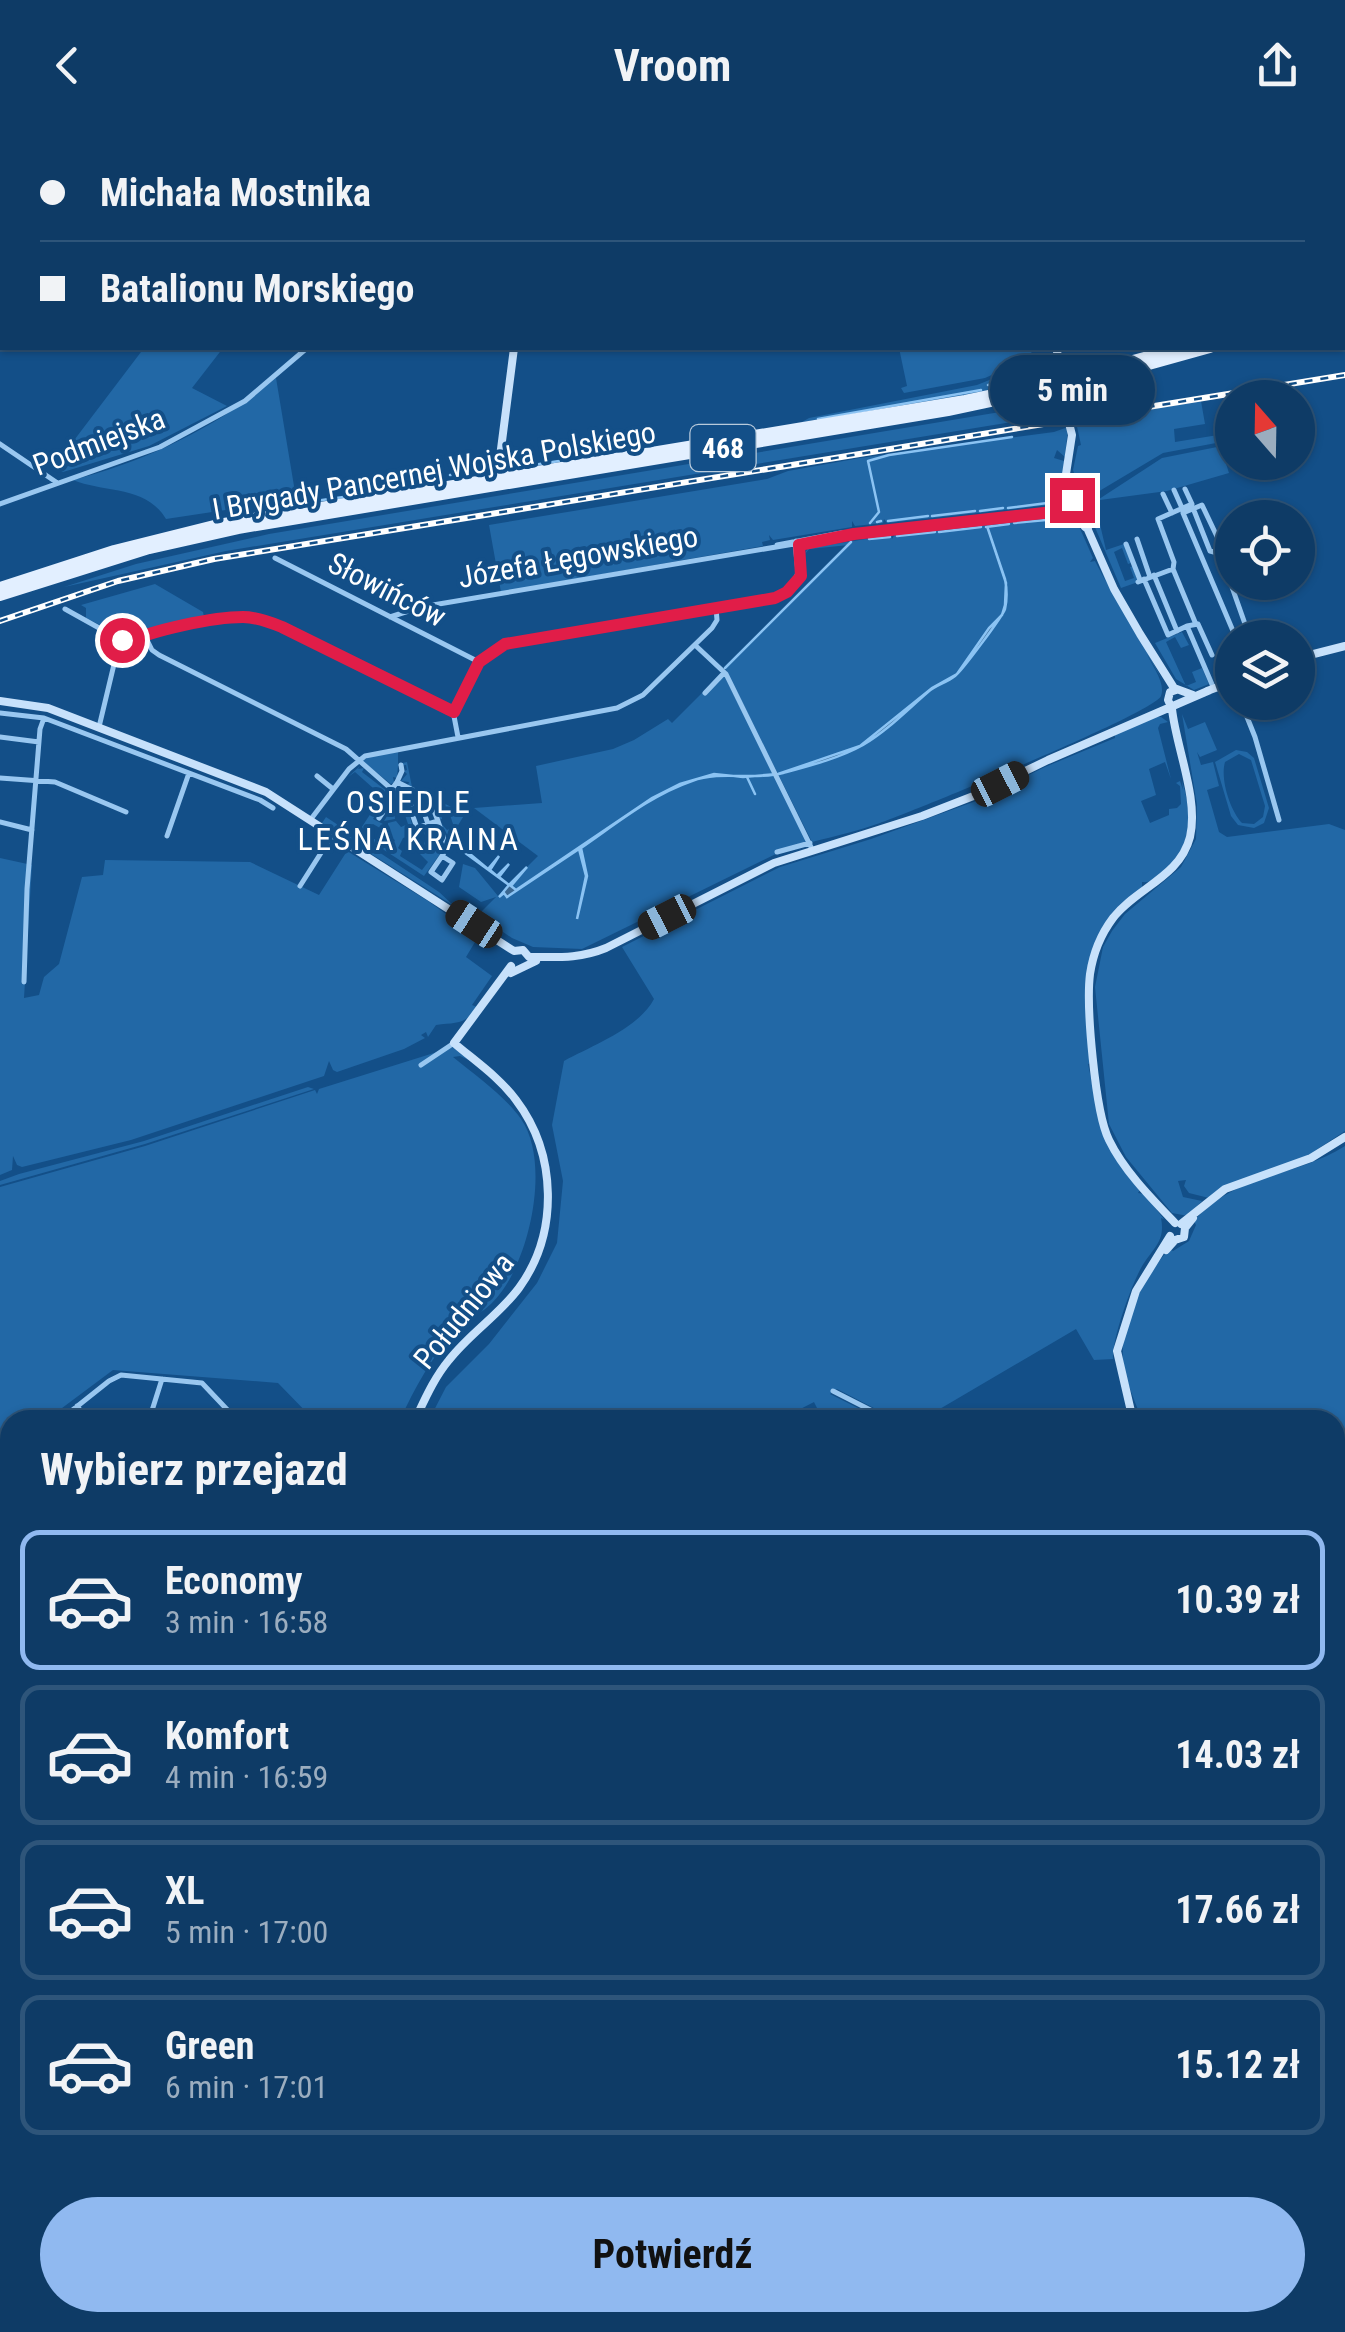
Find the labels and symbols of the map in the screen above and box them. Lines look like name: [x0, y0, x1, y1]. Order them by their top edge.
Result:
callout: 5 min: [990, 355, 1154, 425]
north arrow: [1215, 380, 1315, 480]
street label: Podmiejska: [28, 400, 170, 483]
street label: I Brygady Pancernej Wojska Polskiego: [210, 414, 658, 527]
road number: 468: [690, 425, 756, 471]
route end: [1050, 478, 1095, 523]
street label: Józefa Łęgowskiego: [455, 518, 700, 595]
street label: Słowińców: [322, 545, 452, 634]
route start: [100, 618, 145, 663]
car: [966, 757, 1034, 811]
district label: OSIEDLE LEŚNA KRAINA: [297, 783, 521, 858]
car: [633, 890, 701, 944]
car: [441, 895, 507, 953]
street label: Południowa: [406, 1246, 521, 1376]

